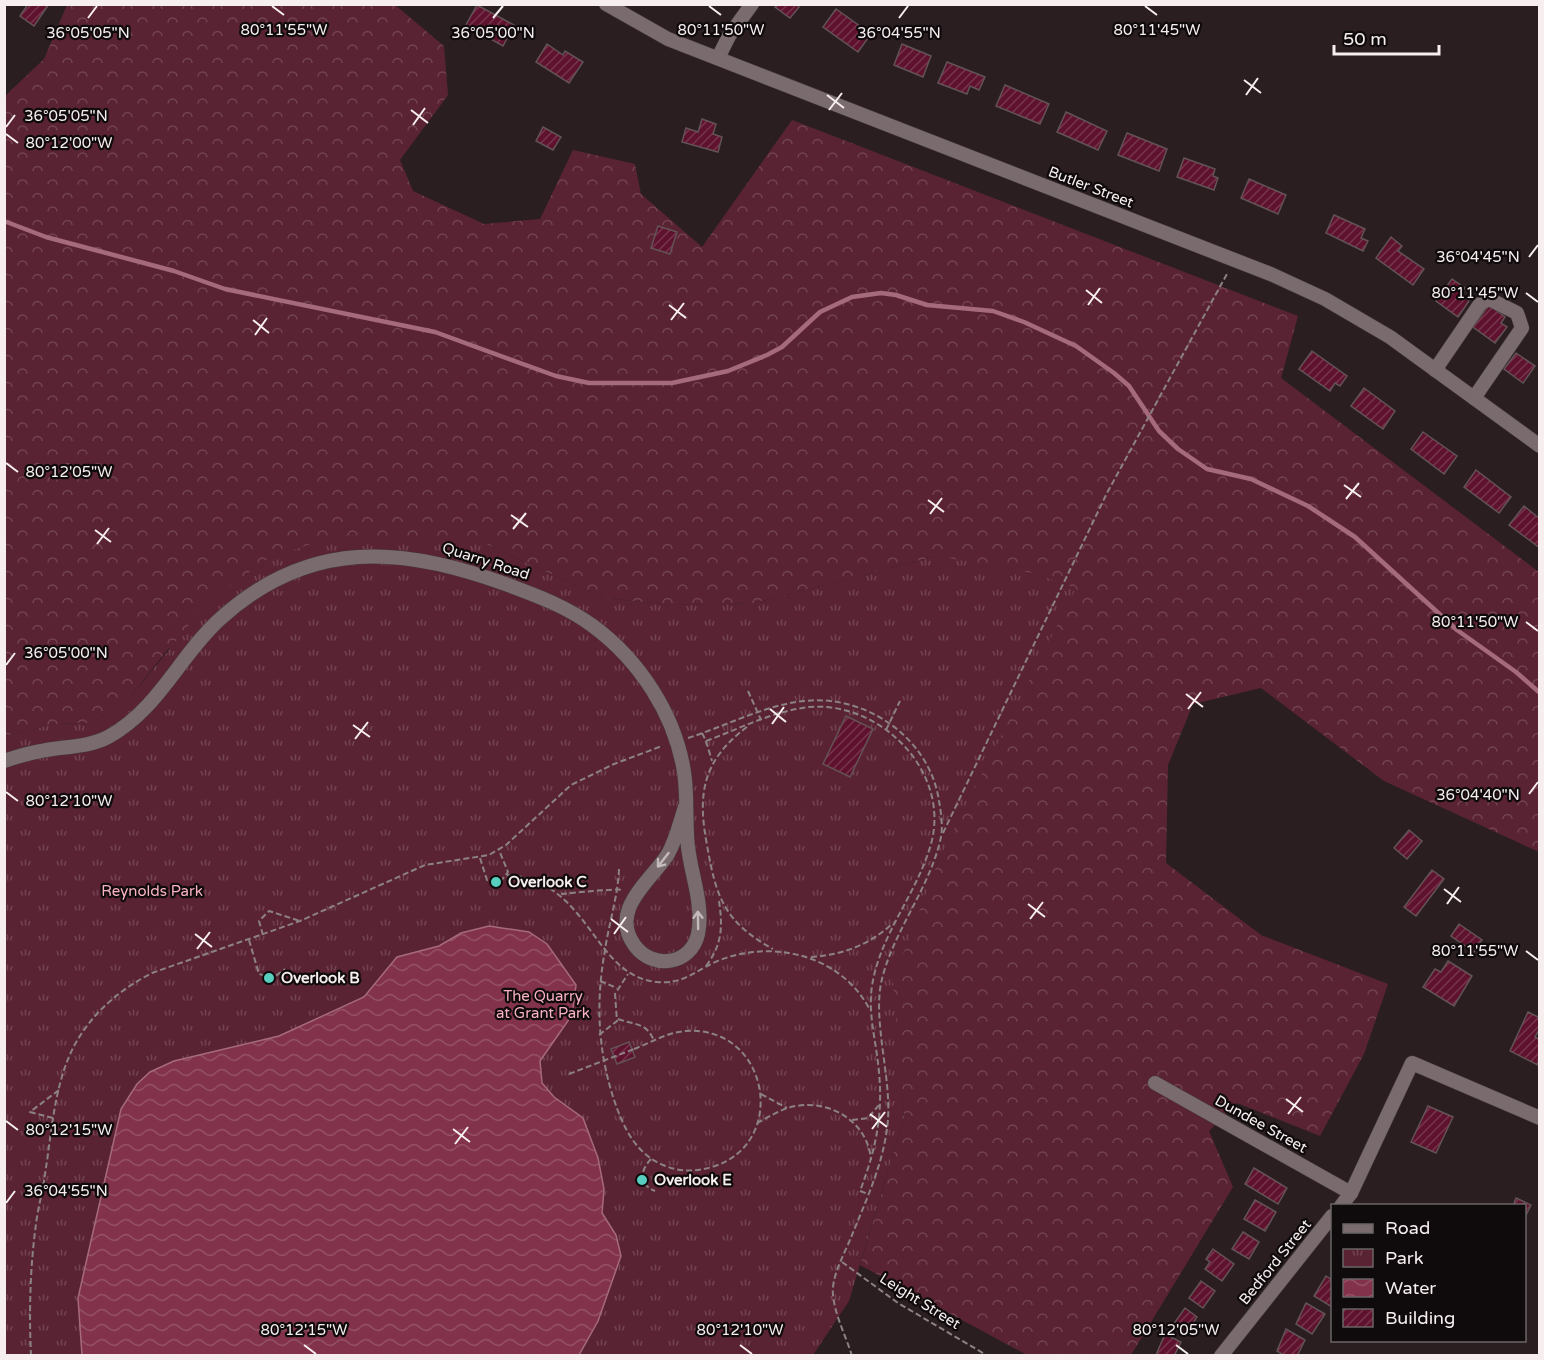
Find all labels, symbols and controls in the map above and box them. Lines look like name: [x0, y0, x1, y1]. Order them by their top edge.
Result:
scale bar: [1334, 18, 1439, 56]
text: 80°11'55"W: [241, 21, 327, 39]
text: 80°11'50"W: [678, 21, 764, 39]
text: 80°11'45"W: [1114, 21, 1200, 39]
text: 36°05'05"N: [46, 24, 130, 42]
text: 36°05'00"N: [451, 24, 535, 42]
text: 36°04'55"N: [857, 24, 941, 42]
text: 50 m: [1343, 28, 1387, 50]
text: 36°05'05"N: [24, 107, 108, 125]
text: 80°12'00"W: [26, 134, 112, 152]
street label: Butler Street: [1046, 162, 1136, 212]
text: 36°04'45"N: [1436, 248, 1520, 266]
text: 80°11'45"W: [1432, 284, 1518, 302]
text: 80°12'05"W: [26, 463, 112, 481]
street label: Quarry Road: [440, 538, 532, 584]
text: 80°11'50"W: [1432, 613, 1518, 631]
text: 36°05'00"N: [24, 644, 108, 662]
text: 36°04'40"N: [1436, 786, 1520, 804]
text: 80°12'10"W: [26, 792, 112, 810]
one-way arrow: [656, 852, 669, 868]
place label: Overlook C: [508, 873, 587, 891]
marker: Overlook C: [489, 875, 503, 889]
park label: Reynolds Park: [101, 882, 203, 900]
one-way arrow: [693, 910, 704, 930]
text: 80°11'55"W: [1432, 942, 1518, 960]
place label: Overlook B: [281, 969, 360, 987]
marker: Overlook B: [262, 971, 276, 985]
park label: The Quarry at Grant Park: [496, 987, 590, 1022]
street label: Dundee Street: [1212, 1091, 1310, 1157]
text: 80°12'15"W: [26, 1121, 112, 1139]
place label: Overlook E: [654, 1171, 732, 1189]
marker: Overlook E: [635, 1173, 649, 1187]
text: 36°04'55"N: [24, 1182, 108, 1200]
legend: [1331, 1204, 1526, 1342]
street label: Bedford Street: [1235, 1216, 1315, 1308]
text: Road: [1385, 1217, 1430, 1239]
text: Park: [1385, 1247, 1424, 1269]
street label: Leight Street: [876, 1269, 964, 1333]
text: Water: [1385, 1277, 1436, 1299]
text: Building: [1385, 1307, 1455, 1329]
text: 80°12'15"W: [261, 1321, 347, 1339]
text: 80°12'10"W: [697, 1321, 783, 1339]
text: 80°12'05"W: [1133, 1321, 1219, 1339]

